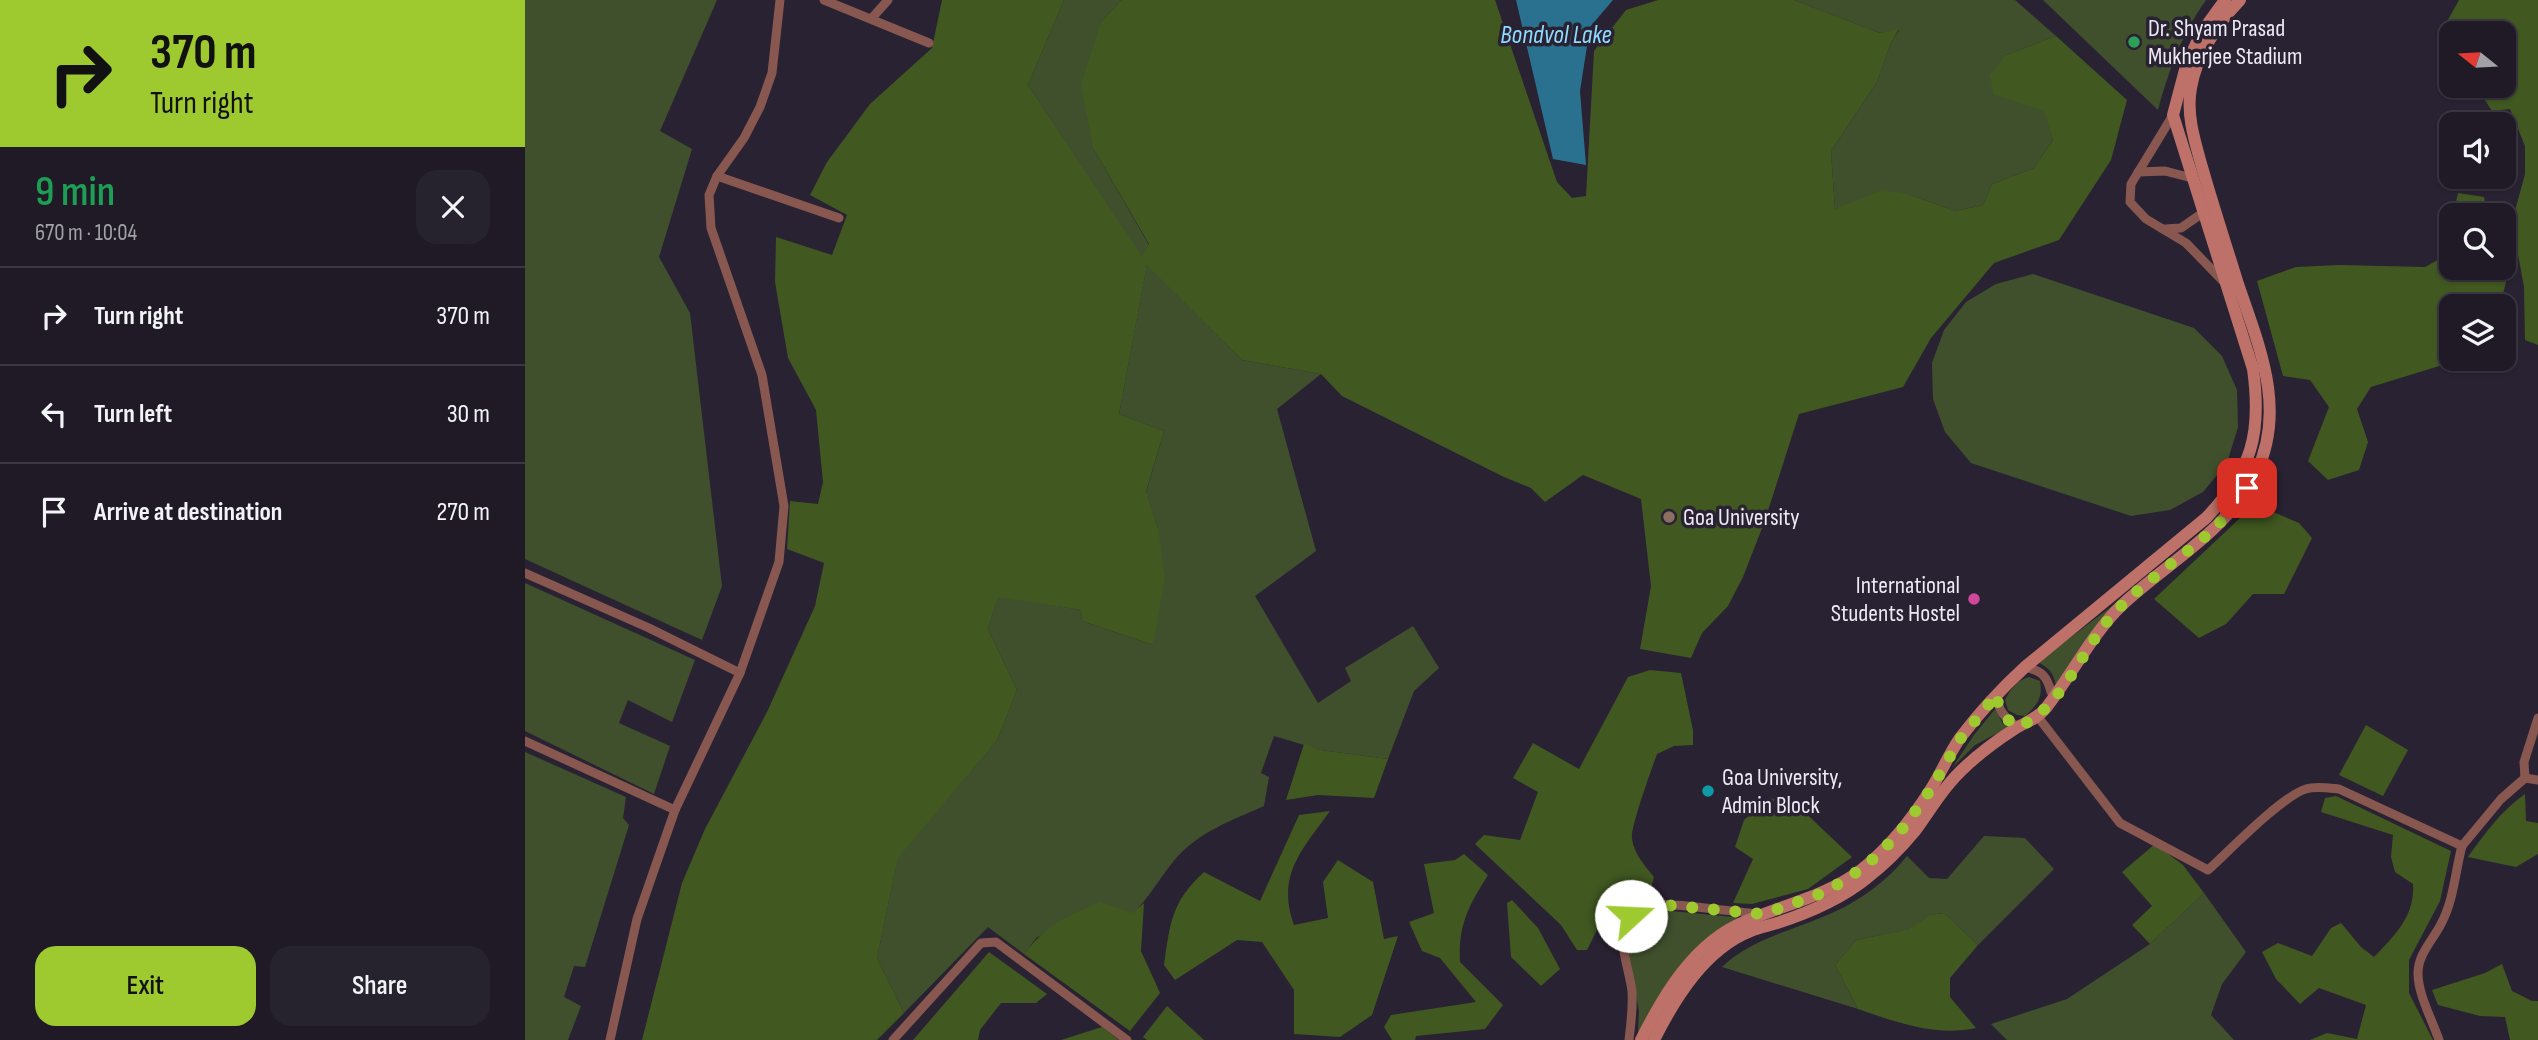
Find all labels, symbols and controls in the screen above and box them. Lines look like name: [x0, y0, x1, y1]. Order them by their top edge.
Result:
place label: Dr. Shyam Prasad Mukherjee Stadium: [2148, 14, 2302, 71]
water label: Bondvol Lake: [1500, 20, 1612, 51]
north arrow: [2439, 21, 2517, 98]
map controls: [2439, 21, 2516, 371]
text: 370 m: [150, 24, 257, 83]
icon: right: [35, 28, 126, 119]
marker: Dr. Shyam Prasad Mukherjee Stadium: [2126, 34, 2142, 50]
text: Turn right: [150, 84, 254, 123]
button: sound: [2439, 112, 2516, 189]
text: 9 min: [35, 167, 115, 218]
button: close: [416, 170, 490, 244]
button: search: [2439, 203, 2516, 280]
text: 670 m · 10:04: [35, 219, 137, 247]
button: layers: [2439, 294, 2516, 371]
icon: right: [35, 297, 73, 335]
text: Turn right: [94, 301, 183, 332]
text: 370 m: [436, 301, 490, 332]
icon: left: [35, 395, 73, 433]
text: Turn left: [94, 399, 172, 430]
text: 30 m: [447, 399, 490, 430]
pin: [2217, 458, 2277, 518]
icon: arrive: [2228, 469, 2266, 507]
icon: arrive: [35, 493, 73, 531]
text: Arrive at destination: [94, 497, 282, 528]
text: 270 m: [437, 497, 490, 528]
place label: Goa University: [1683, 503, 1800, 532]
marker: Goa University: [1661, 509, 1677, 525]
place label: International Students Hostel: [1831, 571, 1960, 628]
marker: International Students Hostel: [1966, 591, 1982, 607]
place label: Goa University, Admin Block: [1721, 763, 1842, 820]
marker: Goa University, Admin Block: [1700, 783, 1716, 799]
position arrow: [1594, 879, 1668, 953]
button: Exit: [35, 946, 256, 1026]
button: Share: [270, 946, 490, 1026]

